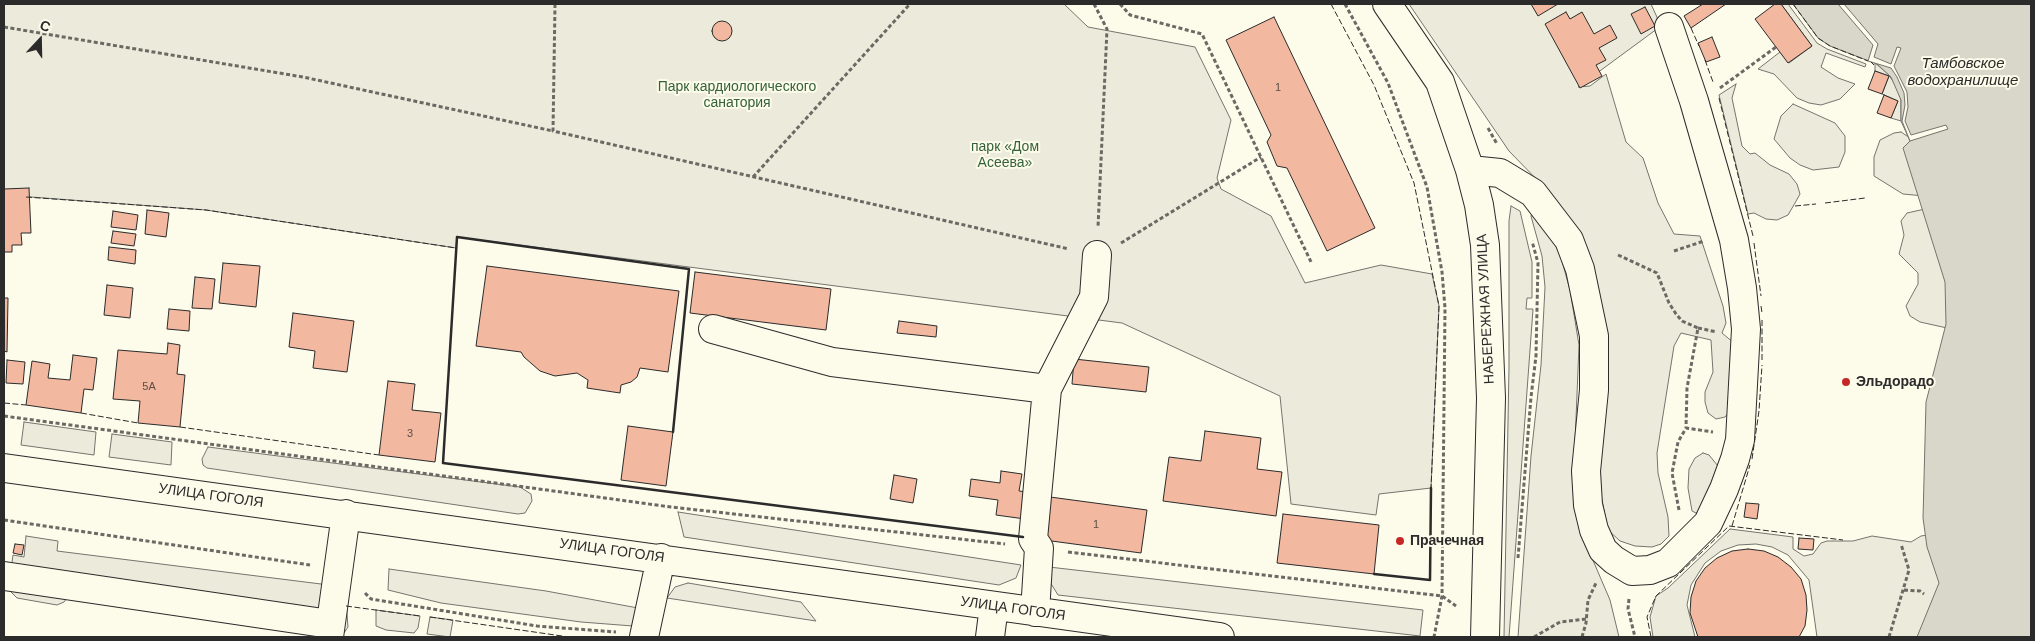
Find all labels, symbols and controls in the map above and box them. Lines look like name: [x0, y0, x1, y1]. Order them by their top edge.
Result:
north arrow: [15, 15, 65, 65]
text: С: [38, 17, 53, 35]
water label: Тамбовское водохранилище: [1908, 55, 2018, 90]
park label: Парк кардиологического санатория: [658, 79, 816, 111]
house number: 1: [1275, 81, 1281, 95]
park label: парк «Дом Асеева»: [971, 139, 1039, 172]
street label: НАБЕРЕЖНАЯ УЛИЦА: [1474, 233, 1498, 385]
place label: Эльдорадо: [1856, 374, 1934, 390]
marker: Эльдорадо: [1840, 376, 1852, 388]
house number: 5А: [142, 380, 156, 394]
house number: 3: [407, 427, 413, 441]
street label: УЛИЦА ГОГОЛЯ: [157, 480, 265, 512]
house number: 1: [1093, 518, 1099, 532]
place label: Прачечная: [1410, 533, 1484, 549]
street label: УЛИЦА ГОГОЛЯ: [558, 535, 666, 567]
marker: Прачечная: [1394, 535, 1406, 547]
street label: УЛИЦА ГОГОЛЯ: [959, 593, 1067, 625]

